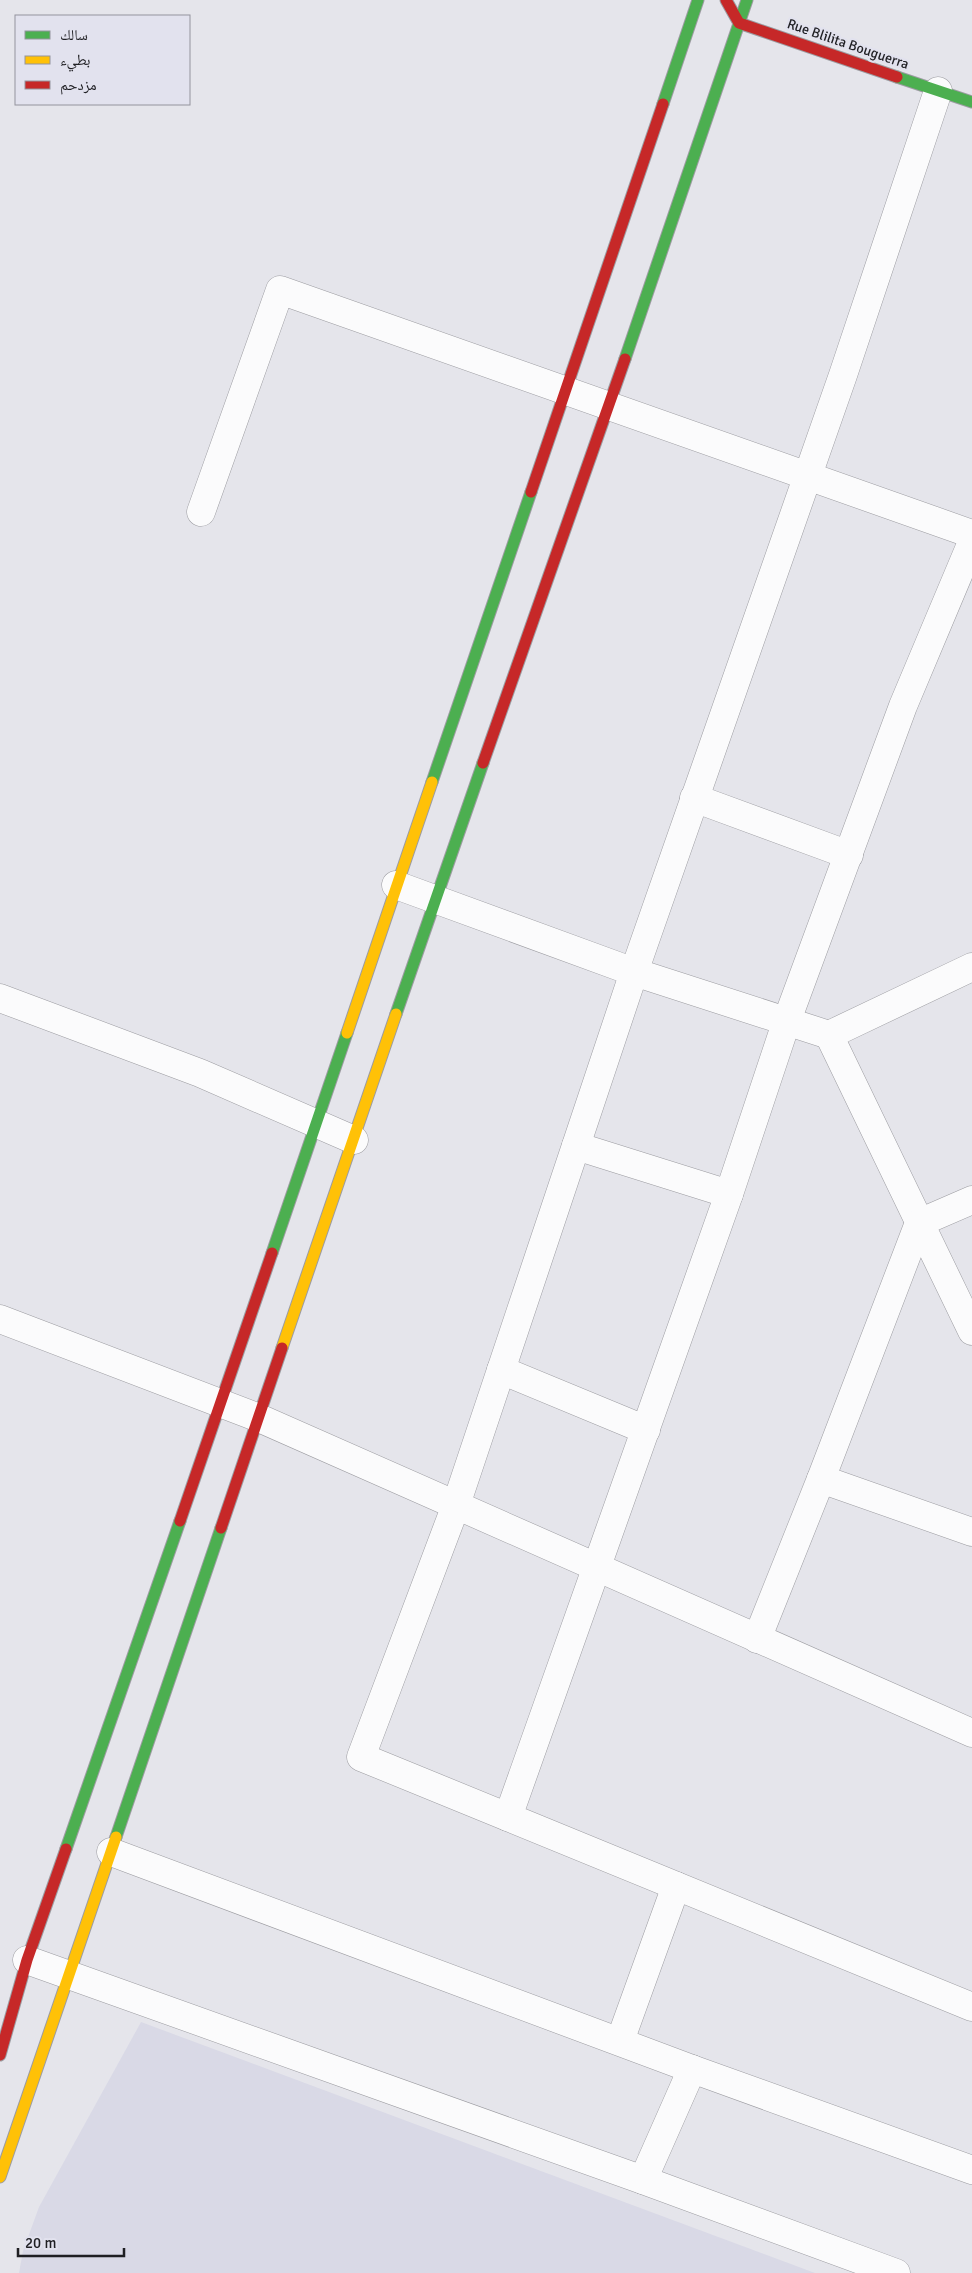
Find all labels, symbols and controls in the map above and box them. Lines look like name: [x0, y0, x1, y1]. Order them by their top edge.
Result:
legend: [15, 15, 190, 105]
street label: Rue Blilita Bouguerra: [785, 15, 911, 73]
text: سالك: [60, 26, 88, 44]
text: بطيء: [60, 51, 90, 72]
text: مزدحم: [60, 76, 97, 95]
scale bar: [18, 2226, 124, 2258]
text: 20 m: [25, 2234, 56, 2252]

